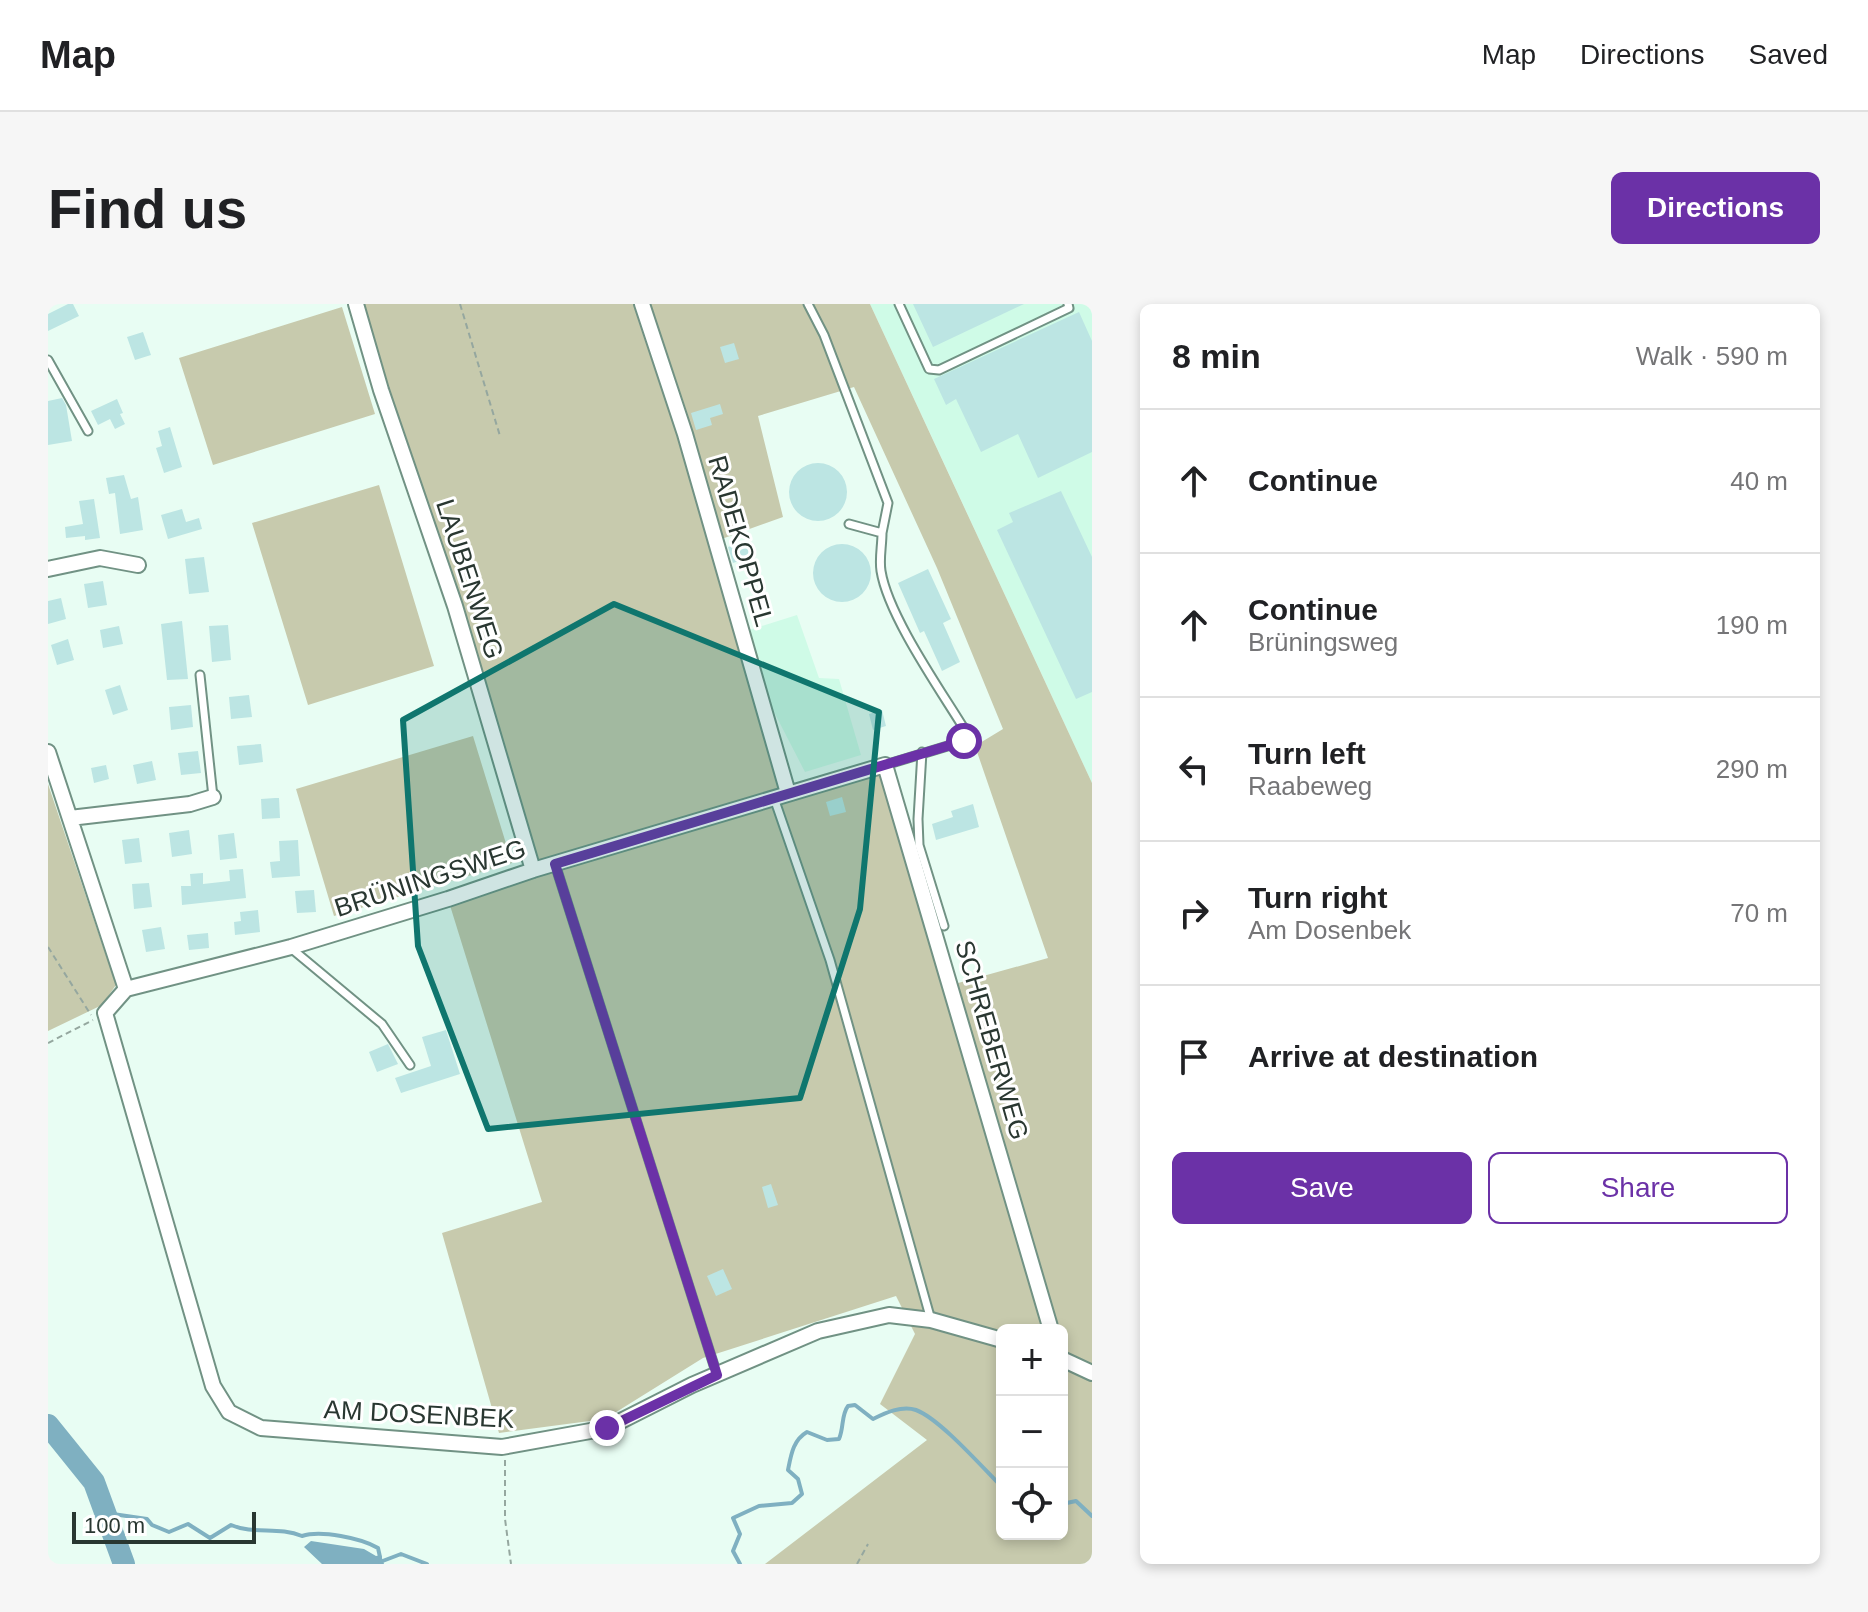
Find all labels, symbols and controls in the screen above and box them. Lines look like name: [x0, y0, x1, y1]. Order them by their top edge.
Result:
text: Map: [40, 34, 116, 76]
text: Map: [1482, 39, 1536, 70]
text: Directions: [1580, 39, 1705, 70]
text: Saved: [1749, 39, 1828, 70]
button: Directions: [1611, 172, 1820, 244]
text: Find us: [48, 177, 247, 240]
text: 8 min: [1172, 337, 1261, 375]
text: Walk · 590 m: [1636, 341, 1788, 371]
street label: RADEKOPPEL: [702, 452, 780, 630]
icon: ahead: [1172, 459, 1216, 503]
text: Continue: [1248, 464, 1378, 497]
text: 40 m: [1730, 466, 1788, 496]
street label: LAUBENWEG: [430, 495, 510, 663]
text: Continue: [1248, 593, 1378, 626]
icon: ahead: [1172, 603, 1216, 647]
text: 190 m: [1716, 610, 1788, 640]
text: Brüningsweg: [1248, 627, 1398, 657]
route start: [946, 723, 982, 759]
text: Turn left: [1248, 737, 1366, 770]
icon: left: [1172, 747, 1216, 791]
text: 290 m: [1716, 754, 1788, 784]
text: Raabeweg: [1248, 771, 1372, 801]
street label: BRÜNINGSWEG: [331, 833, 529, 923]
text: Turn right: [1248, 881, 1387, 914]
icon: right: [1172, 891, 1216, 935]
text: 70 m: [1730, 898, 1788, 928]
text: Am Dosenbek: [1248, 915, 1411, 945]
street label: SCHREBERWEG: [949, 937, 1035, 1143]
icon: arrive: [1172, 1035, 1216, 1079]
text: Arrive at destination: [1248, 1040, 1538, 1073]
button: Save: [1172, 1152, 1472, 1224]
button: Share: [1488, 1152, 1788, 1224]
map controls: [996, 1324, 1068, 1540]
button: +: [996, 1324, 1068, 1396]
street label: AM DOSENBEK: [323, 1394, 516, 1434]
button: −: [996, 1396, 1068, 1468]
route end: [589, 1410, 625, 1446]
button: locate: [996, 1468, 1068, 1540]
scale bar: [72, 1508, 256, 1544]
text: 100 m: [84, 1513, 145, 1538]

